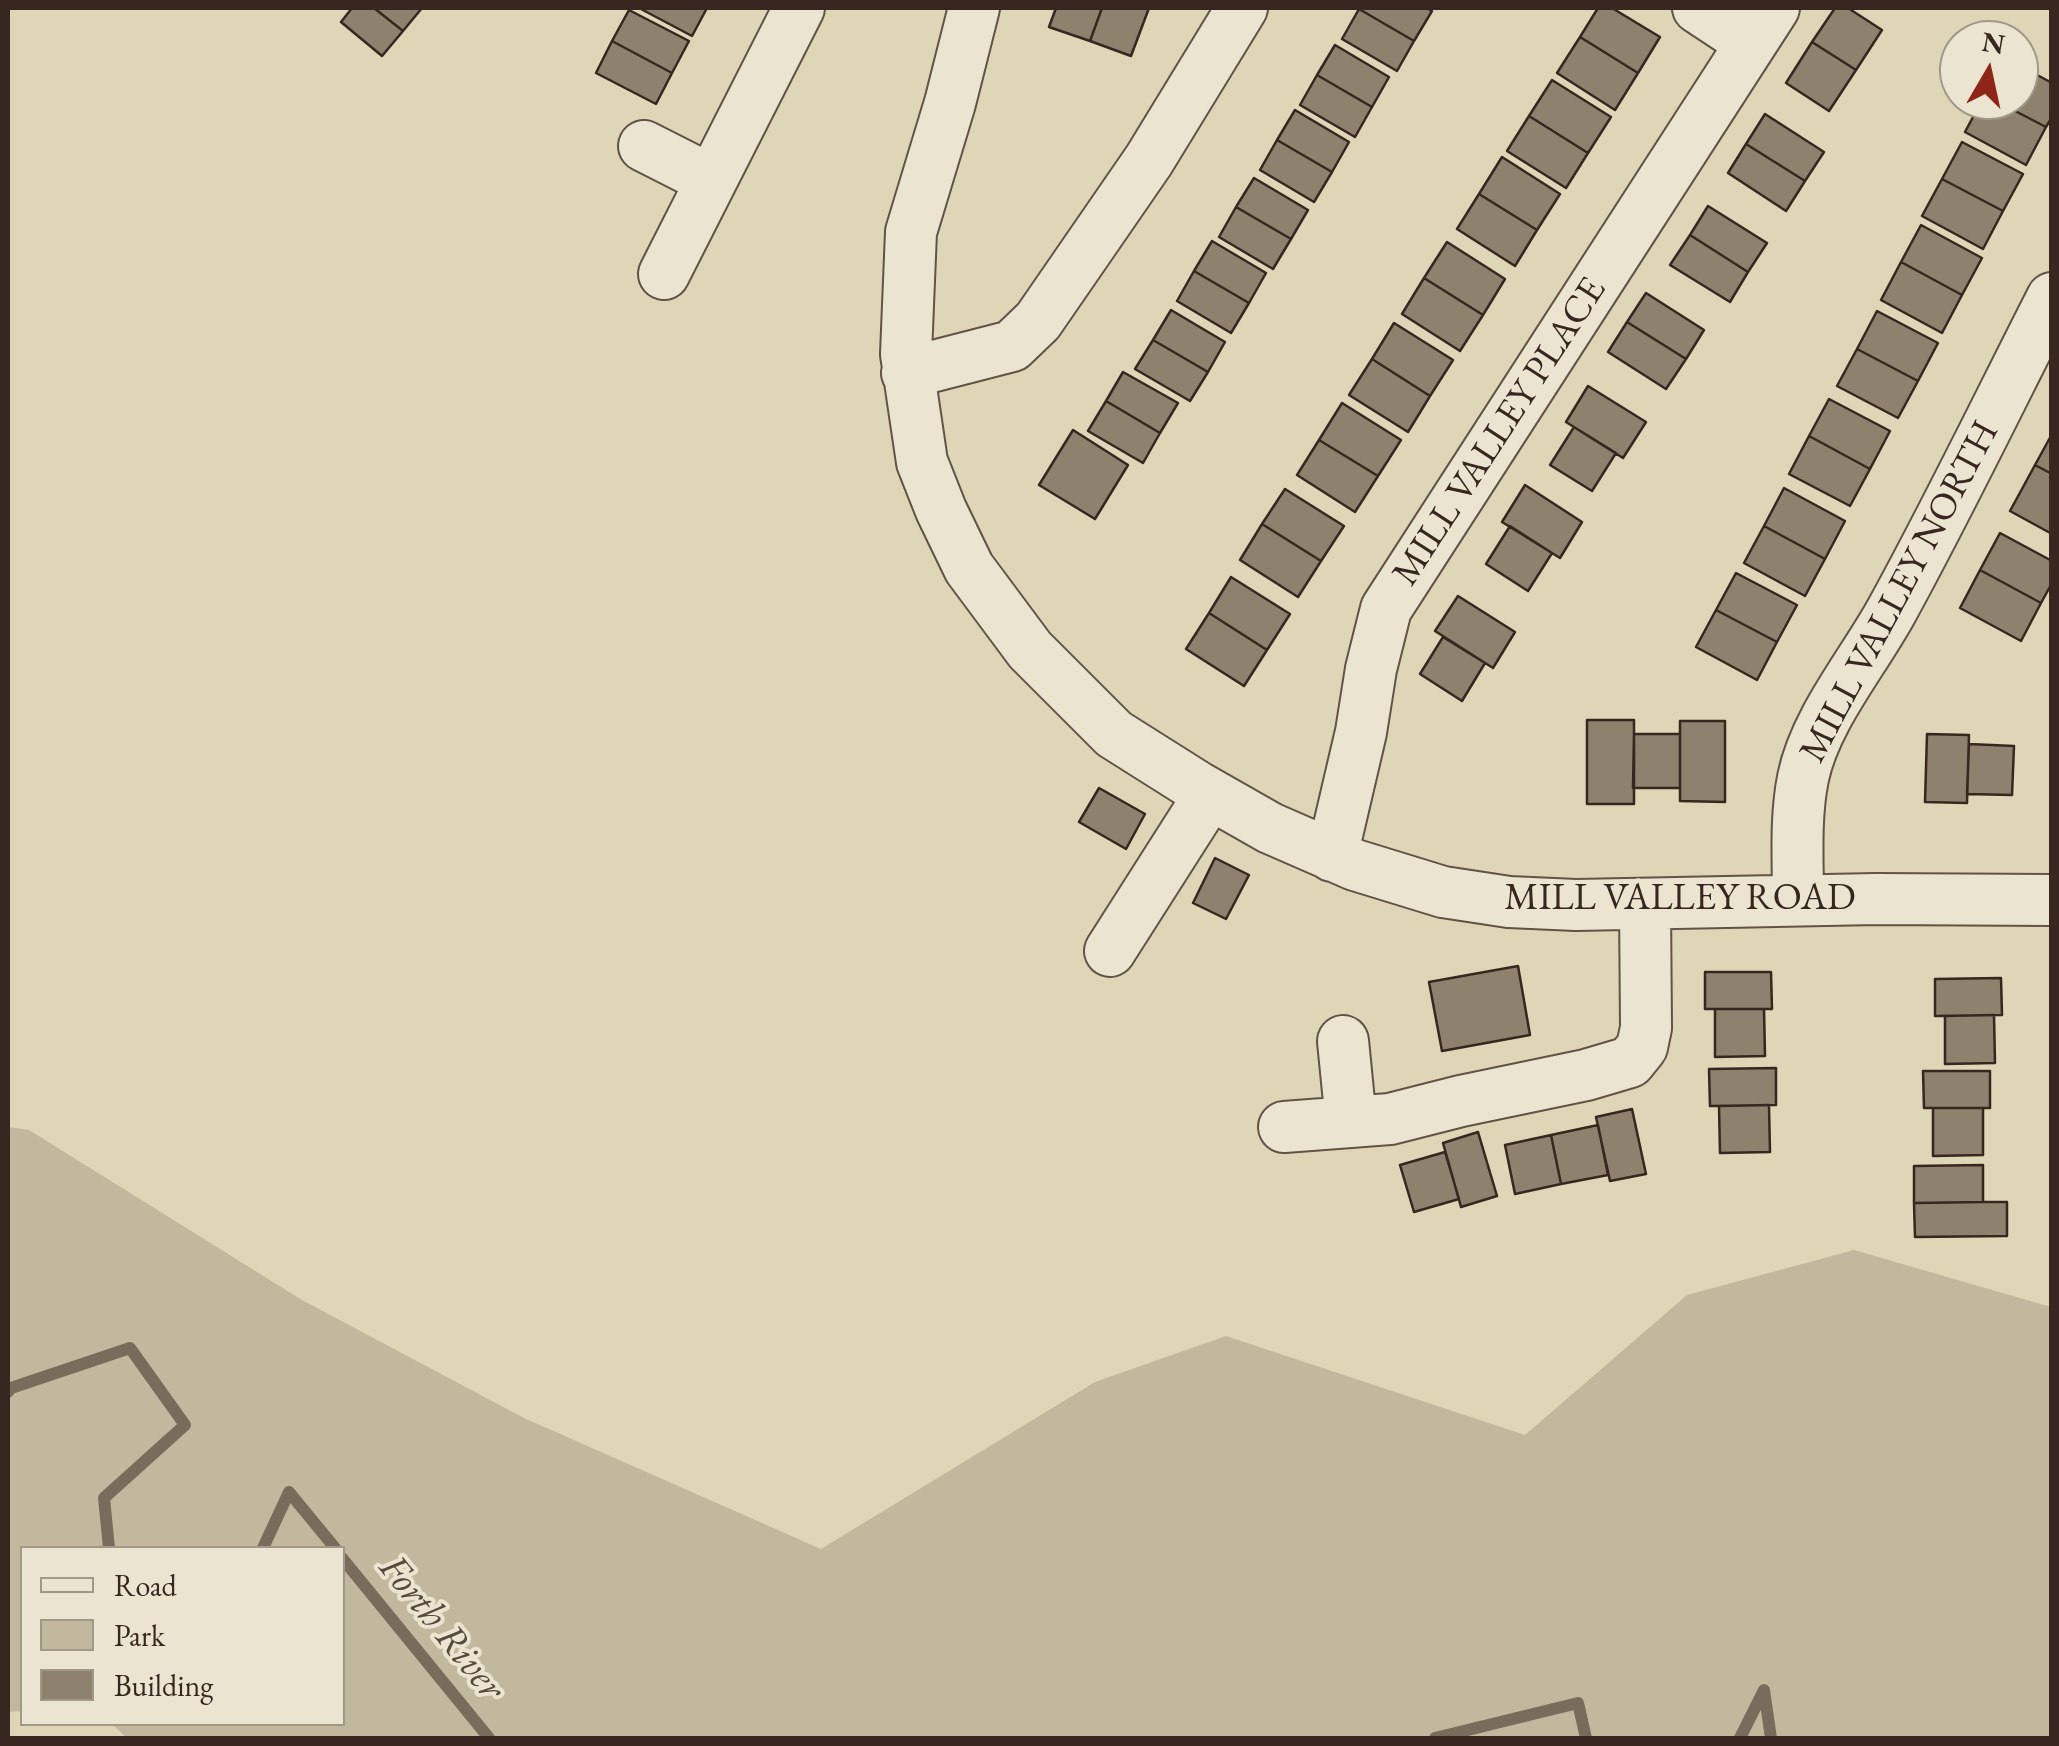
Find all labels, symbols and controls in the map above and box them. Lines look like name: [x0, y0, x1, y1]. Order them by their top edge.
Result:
north arrow: [1939, 20, 2039, 120]
text: N: [1979, 23, 2007, 62]
street label: MILL VALLEY PLACE: [1383, 269, 1617, 595]
street label: MILL VALLEY NORTH: [1791, 414, 2009, 770]
street label: MILL VALLEY ROAD: [1504, 876, 1856, 922]
water label: Forth River: [368, 1545, 514, 1711]
legend: [20, 1546, 345, 1726]
text: Road: [114, 1566, 177, 1605]
text: Park: [114, 1616, 165, 1655]
text: Building: [114, 1666, 213, 1705]

